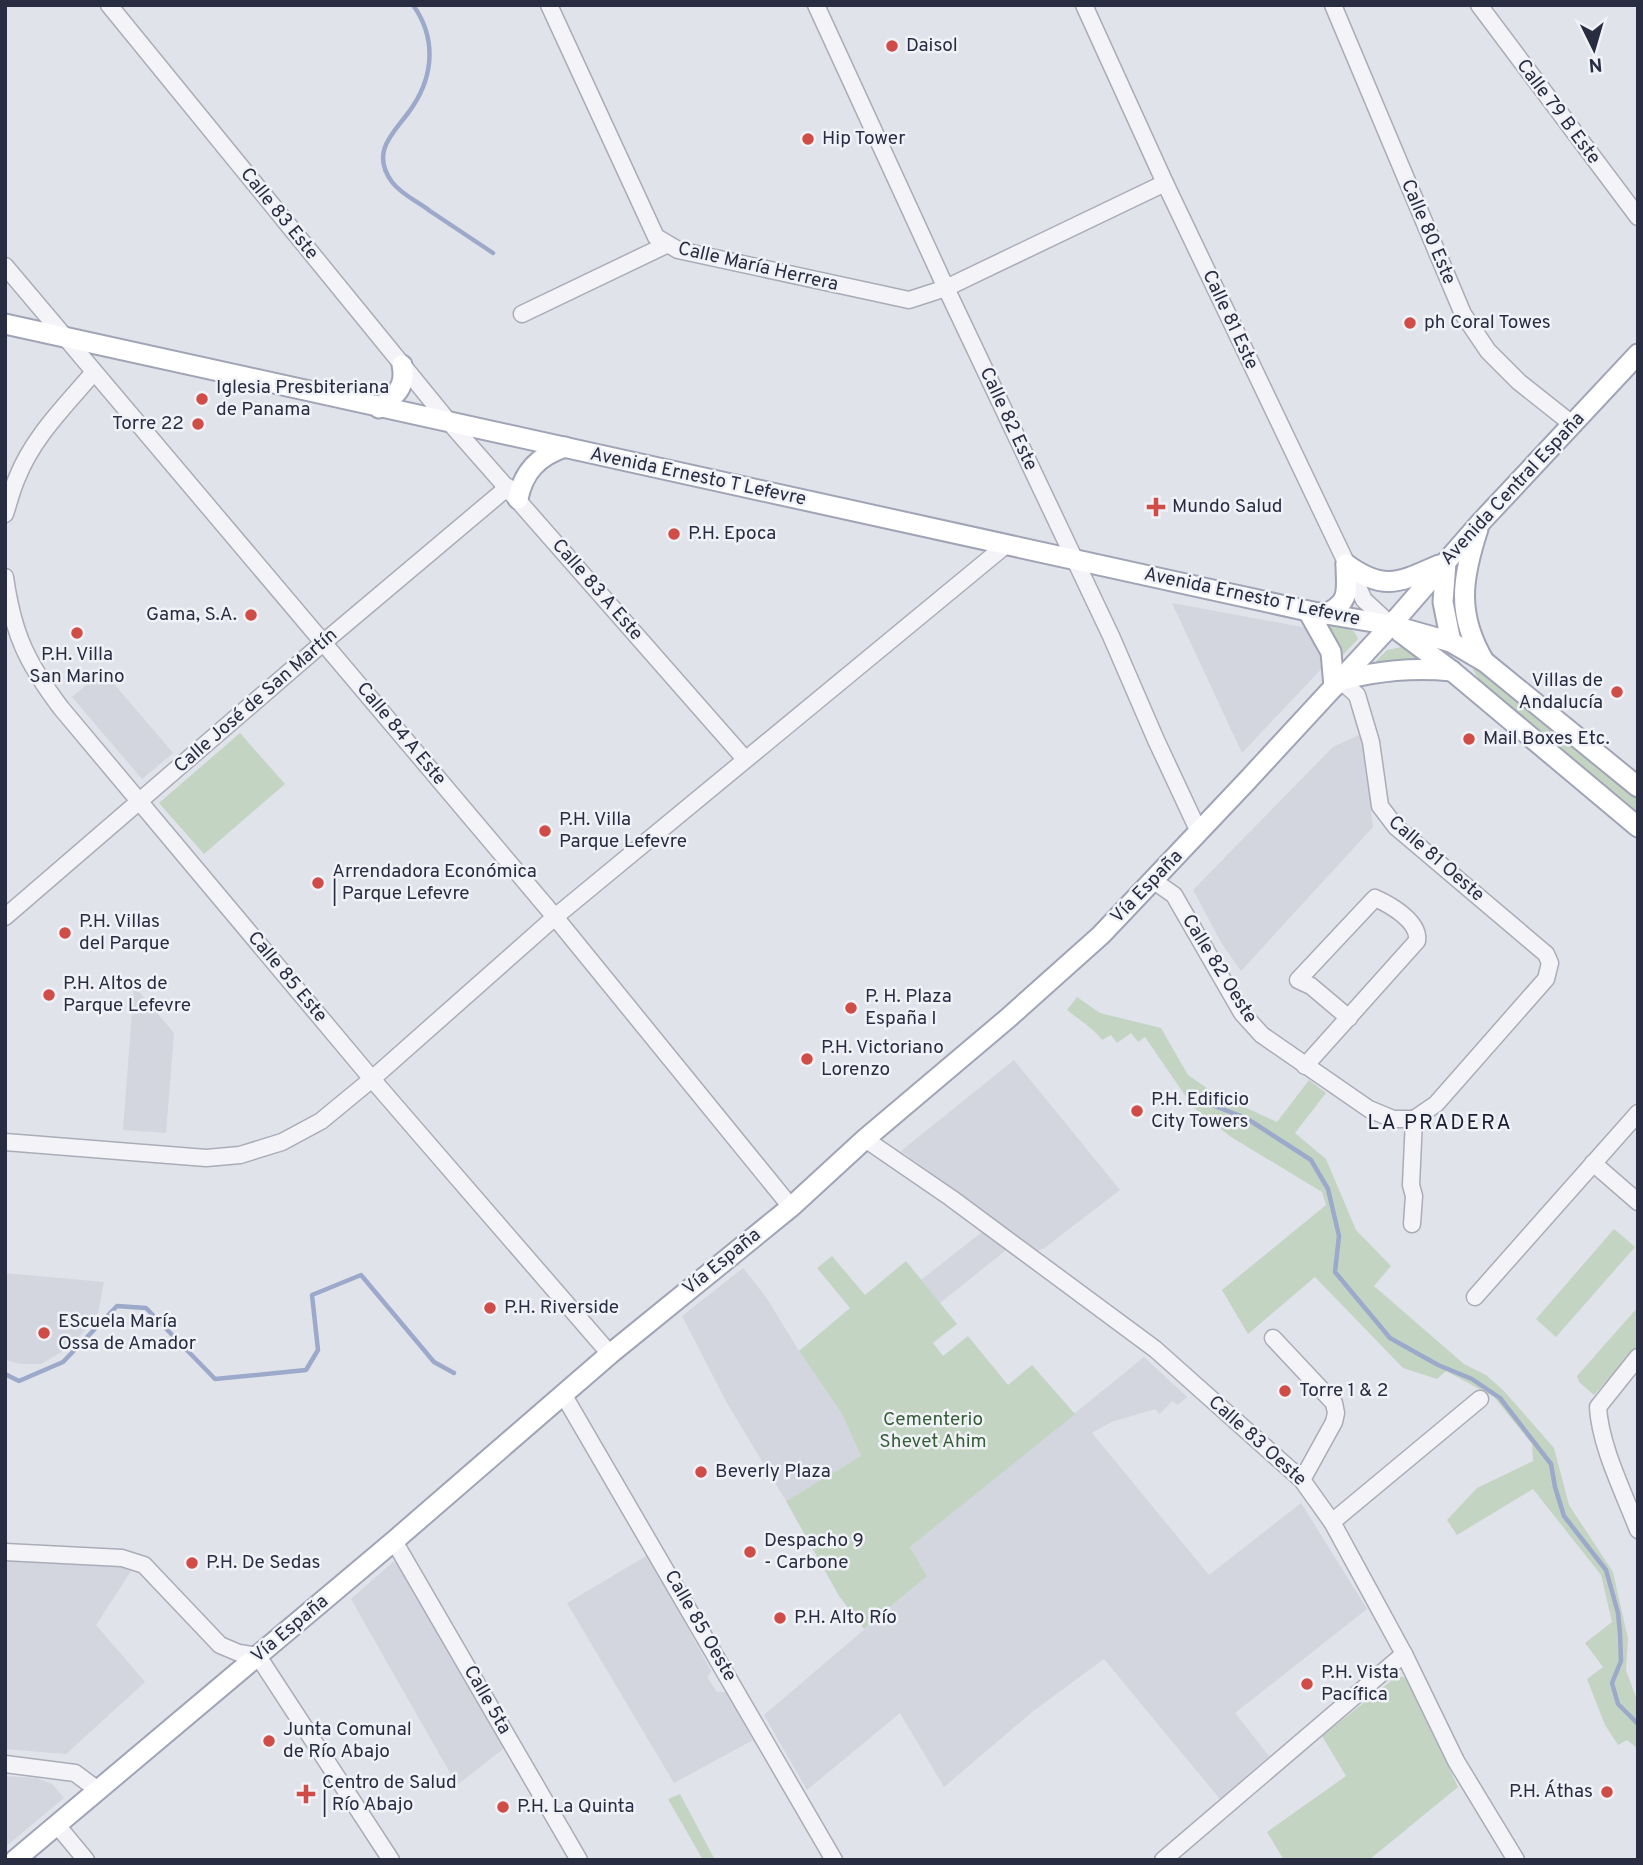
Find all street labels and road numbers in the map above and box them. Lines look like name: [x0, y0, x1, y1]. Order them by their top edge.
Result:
street label: Calle 79 B Este: [1511, 55, 1605, 169]
street label: Calle 83 Este: [235, 163, 323, 265]
street label: Calle 80 Este: [1395, 176, 1461, 288]
street label: Calle María Herrera: [675, 237, 841, 297]
street label: Calle 81 Este: [1197, 266, 1263, 374]
street label: Calle 82 Este: [974, 364, 1042, 474]
street label: Avenida Central España: [1436, 407, 1590, 571]
street label: Avenida Ernesto T Lefevre: [588, 442, 808, 512]
street label: Calle 83 A Este: [546, 534, 648, 646]
street label: Avenida Ernesto T Lefevre: [1142, 562, 1362, 632]
street label: Calle José de San Martín: [169, 624, 343, 778]
street label: Calle 84 A Este: [351, 677, 451, 791]
street label: Calle 81 Oeste: [1383, 811, 1489, 907]
street label: Vía España: [1106, 845, 1188, 929]
street label: Calle 82 Oeste: [1176, 910, 1262, 1028]
street label: Calle 85 Este: [242, 926, 332, 1028]
street label: Vía España: [678, 1223, 766, 1301]
street label: Calle 83 Oeste: [1203, 1391, 1311, 1491]
street label: Calle 85 Oeste: [658, 1566, 742, 1686]
street label: Vía España: [246, 1590, 334, 1668]
street label: Calle 5ta: [458, 1661, 516, 1739]

